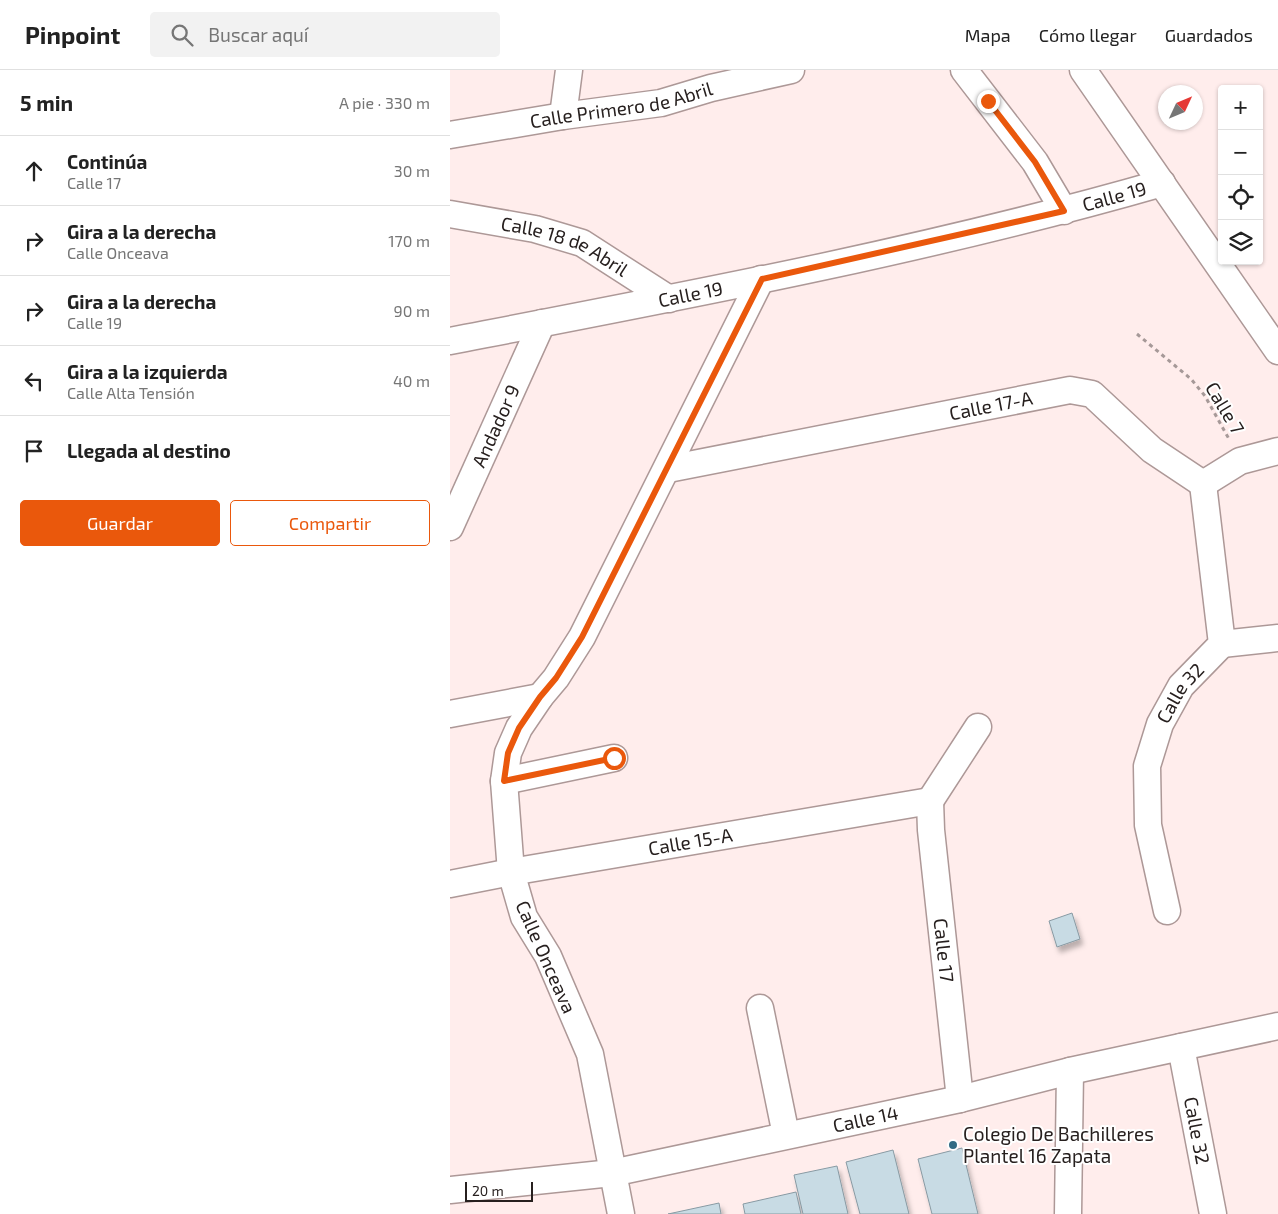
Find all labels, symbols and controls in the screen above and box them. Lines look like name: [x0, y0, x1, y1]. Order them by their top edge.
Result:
search box: [150, 12, 500, 57]
text: Pinpoint: [25, 20, 120, 49]
icon: search: [168, 21, 196, 49]
text: Buscar aquí: [208, 23, 309, 46]
text: Mapa: [965, 24, 1011, 46]
text: Cómo llegar: [1039, 24, 1137, 46]
text: Guardados: [1165, 24, 1253, 46]
street label: Calle Primero de Abril: [528, 76, 716, 132]
north arrow: [1158, 85, 1203, 130]
map controls: [1218, 85, 1263, 265]
button: +: [1218, 85, 1263, 130]
text: 5 min: [20, 90, 73, 115]
route end: [977, 90, 1000, 113]
text: A pie · 330 m: [339, 93, 430, 112]
button: −: [1218, 130, 1263, 175]
text: Continúa: [67, 150, 147, 173]
icon: ahead: [20, 157, 48, 185]
text: 30 m: [394, 161, 430, 180]
text: Calle 17: [67, 173, 121, 192]
button: locate: [1218, 175, 1263, 220]
street label: Calle 19: [1080, 176, 1149, 216]
street label: Calle 18 de Abril: [499, 211, 633, 281]
text: Gira a la derecha: [67, 220, 216, 243]
button: layers: [1218, 220, 1263, 265]
icon: right: [20, 227, 48, 255]
text: 170 m: [388, 231, 430, 250]
text: Calle Onceava: [67, 243, 169, 262]
street label: Calle 19: [656, 276, 725, 311]
text: Gira a la derecha: [67, 290, 216, 313]
icon: right: [20, 297, 48, 325]
text: 90 m: [394, 301, 430, 320]
text: Calle 19: [67, 313, 122, 332]
text: Gira a la izquierda: [67, 360, 228, 383]
icon: left: [20, 367, 48, 395]
text: 40 m: [393, 371, 430, 390]
street label: Calle 7: [1201, 378, 1250, 438]
street label: Andador 9: [467, 381, 524, 471]
text: Calle Alta Tensión: [67, 383, 195, 402]
street label: Calle 17-A: [947, 386, 1034, 424]
icon: arrive: [20, 437, 48, 465]
text: Llegada al destino: [67, 439, 231, 462]
button: Guardar: [20, 500, 220, 546]
button: Compartir: [230, 500, 430, 546]
street label: Calle 32: [1151, 658, 1208, 727]
route start: [603, 747, 626, 770]
street label: Calle 15-A: [646, 823, 734, 860]
street label: Calle Onceava: [511, 897, 582, 1017]
street label: Calle 17: [930, 917, 959, 984]
street label: Calle 32: [1180, 1095, 1215, 1166]
street label: Calle 14: [831, 1100, 900, 1137]
place label: Colegio De Bachilleres Plantel 16 Zapata: [963, 1122, 1154, 1167]
marker: Colegio De Bachilleres Plantel 16 Zapata: [947, 1139, 959, 1151]
scale bar: [465, 1179, 532, 1202]
text: 20 m: [472, 1182, 504, 1199]

